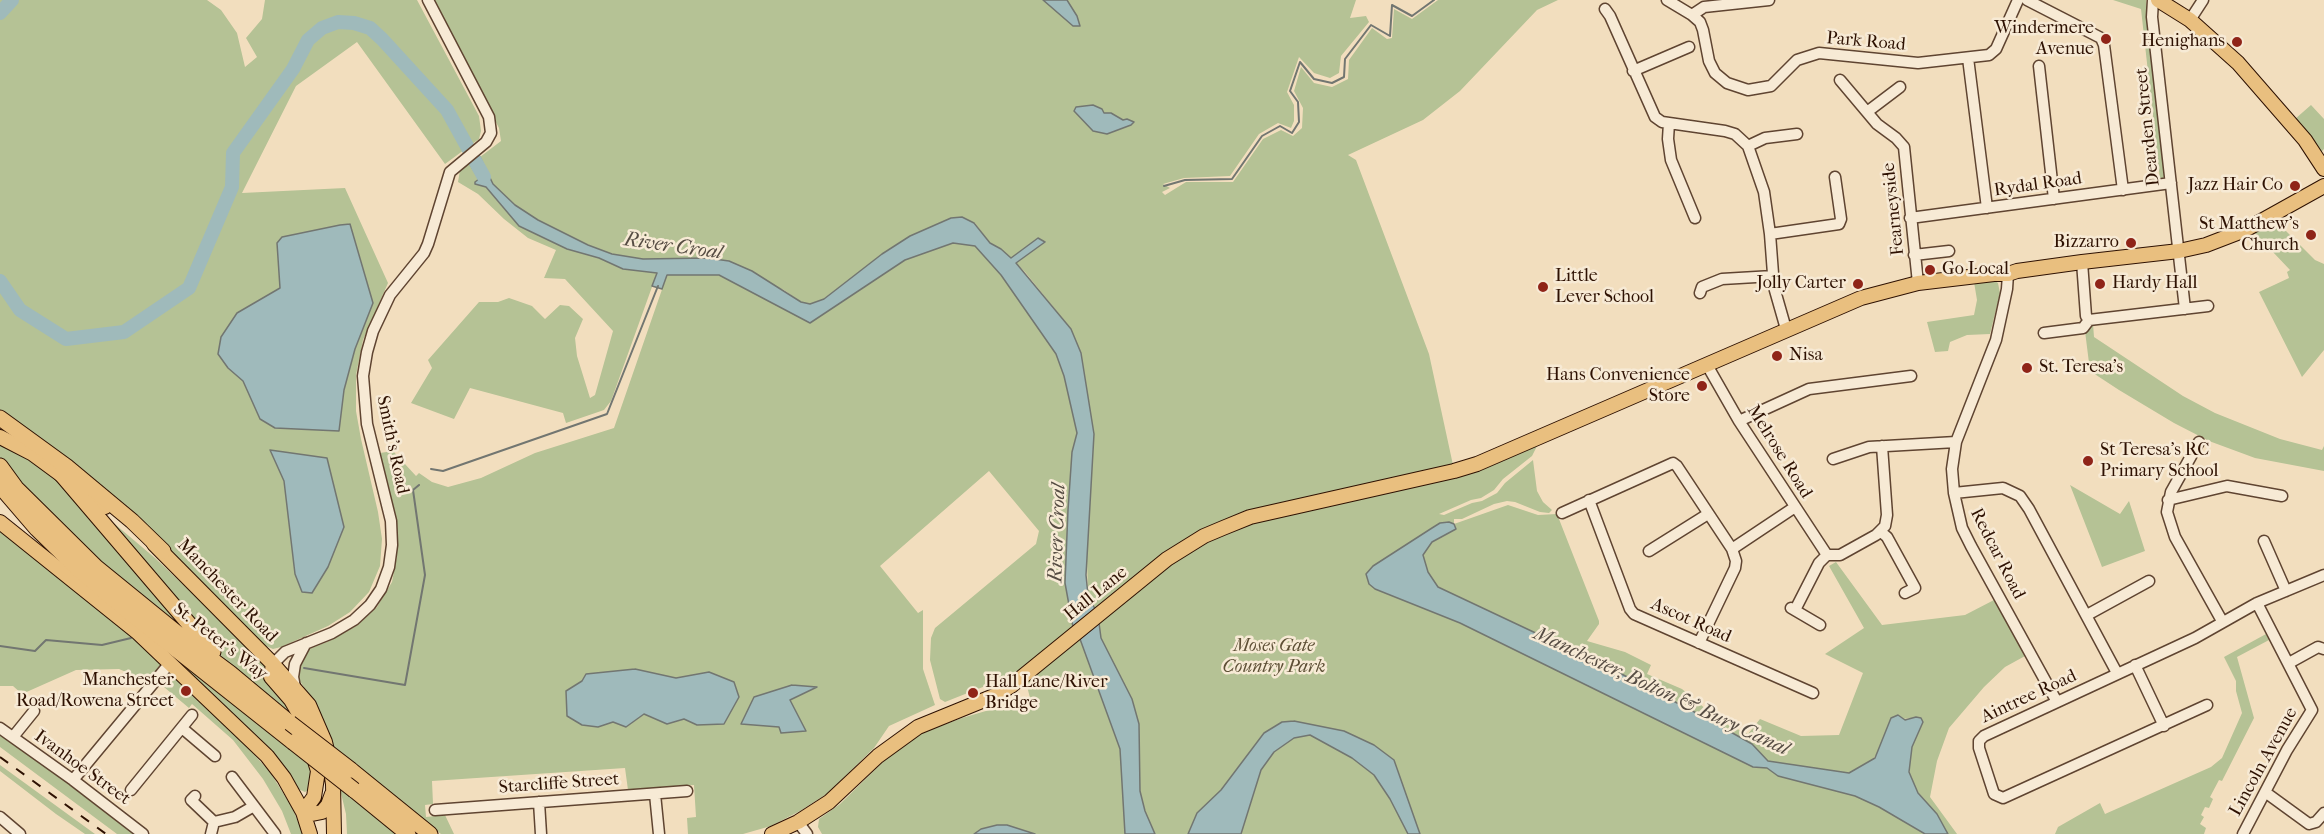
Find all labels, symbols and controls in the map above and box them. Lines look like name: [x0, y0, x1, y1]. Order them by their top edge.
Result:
place label: Windermere Avenue: [1994, 18, 2094, 60]
street label: Park Road: [1825, 28, 1907, 56]
place label: Henighans: [2141, 31, 2225, 53]
marker: Windermere Avenue: [2099, 32, 2113, 46]
marker: Henighans: [2230, 35, 2244, 49]
street label: Dearden Street: [2131, 67, 2165, 187]
street label: Fearneyside: [1878, 161, 1910, 257]
street label: Rydal Road: [1993, 168, 2083, 202]
place label: Jazz Hair Co: [2188, 175, 2283, 197]
marker: Jazz Hair Co: [2288, 179, 2302, 193]
place label: St Matthew's Church: [2199, 214, 2299, 256]
water label: River Croal: [623, 228, 723, 266]
marker: St Matthew's Church: [2304, 228, 2318, 242]
place label: Bizzarro: [2053, 232, 2119, 254]
marker: Bizzarro: [2124, 236, 2138, 250]
place label: Go Local: [1942, 259, 2009, 281]
marker: Go Local: [1923, 263, 1937, 277]
place label: Little Lever School: [1555, 266, 1654, 308]
place label: Jolly Carter: [1756, 273, 1846, 295]
place label: Hardy Hall: [2112, 273, 2198, 295]
marker: Jolly Carter: [1851, 277, 1865, 291]
marker: Hardy Hall: [2093, 277, 2107, 291]
marker: Little Lever School: [1536, 280, 1550, 294]
place label: Nisa: [1789, 345, 1823, 367]
marker: Nisa: [1770, 349, 1784, 363]
place label: St. Teresa's: [2039, 357, 2123, 379]
marker: St. Teresa's: [2020, 361, 2034, 375]
place label: Hans Convenience Store: [1546, 365, 1690, 407]
marker: Hans Convenience Store: [1695, 379, 1709, 393]
street label: Smith's Road: [371, 394, 413, 496]
street label: Melrose Road: [1742, 401, 1816, 503]
place label: St Teresa's RC Primary School: [2100, 440, 2218, 482]
marker: St Teresa's RC Primary School: [2081, 454, 2095, 468]
water label: River Croal: [1044, 483, 1072, 583]
street label: Redcar Road: [1965, 505, 2029, 603]
street label: Manchester Road: [172, 535, 282, 647]
street label: Hall Lane: [1060, 562, 1132, 626]
street label: Ascot Road: [1647, 594, 1735, 648]
street label: St. Peter's Way: [169, 598, 271, 686]
water label: Manchester, Bolton & Bury Canal: [1530, 622, 1792, 762]
park label: Moses Gate Country Park: [1223, 636, 1325, 678]
street label: Aintree Road: [1978, 665, 2080, 729]
place label: Manchester Road/Rowena Street: [16, 670, 174, 712]
place label: Hall Lane/River Bridge: [985, 672, 1108, 714]
marker: Manchester Road/Rowena Street: [179, 684, 193, 698]
marker: Hall Lane/River Bridge: [966, 686, 980, 700]
street label: Lincoln Avenue: [2225, 704, 2303, 820]
street label: Ivanhoe Street: [30, 726, 134, 810]
street label: Starcliffe Street: [498, 769, 620, 799]

